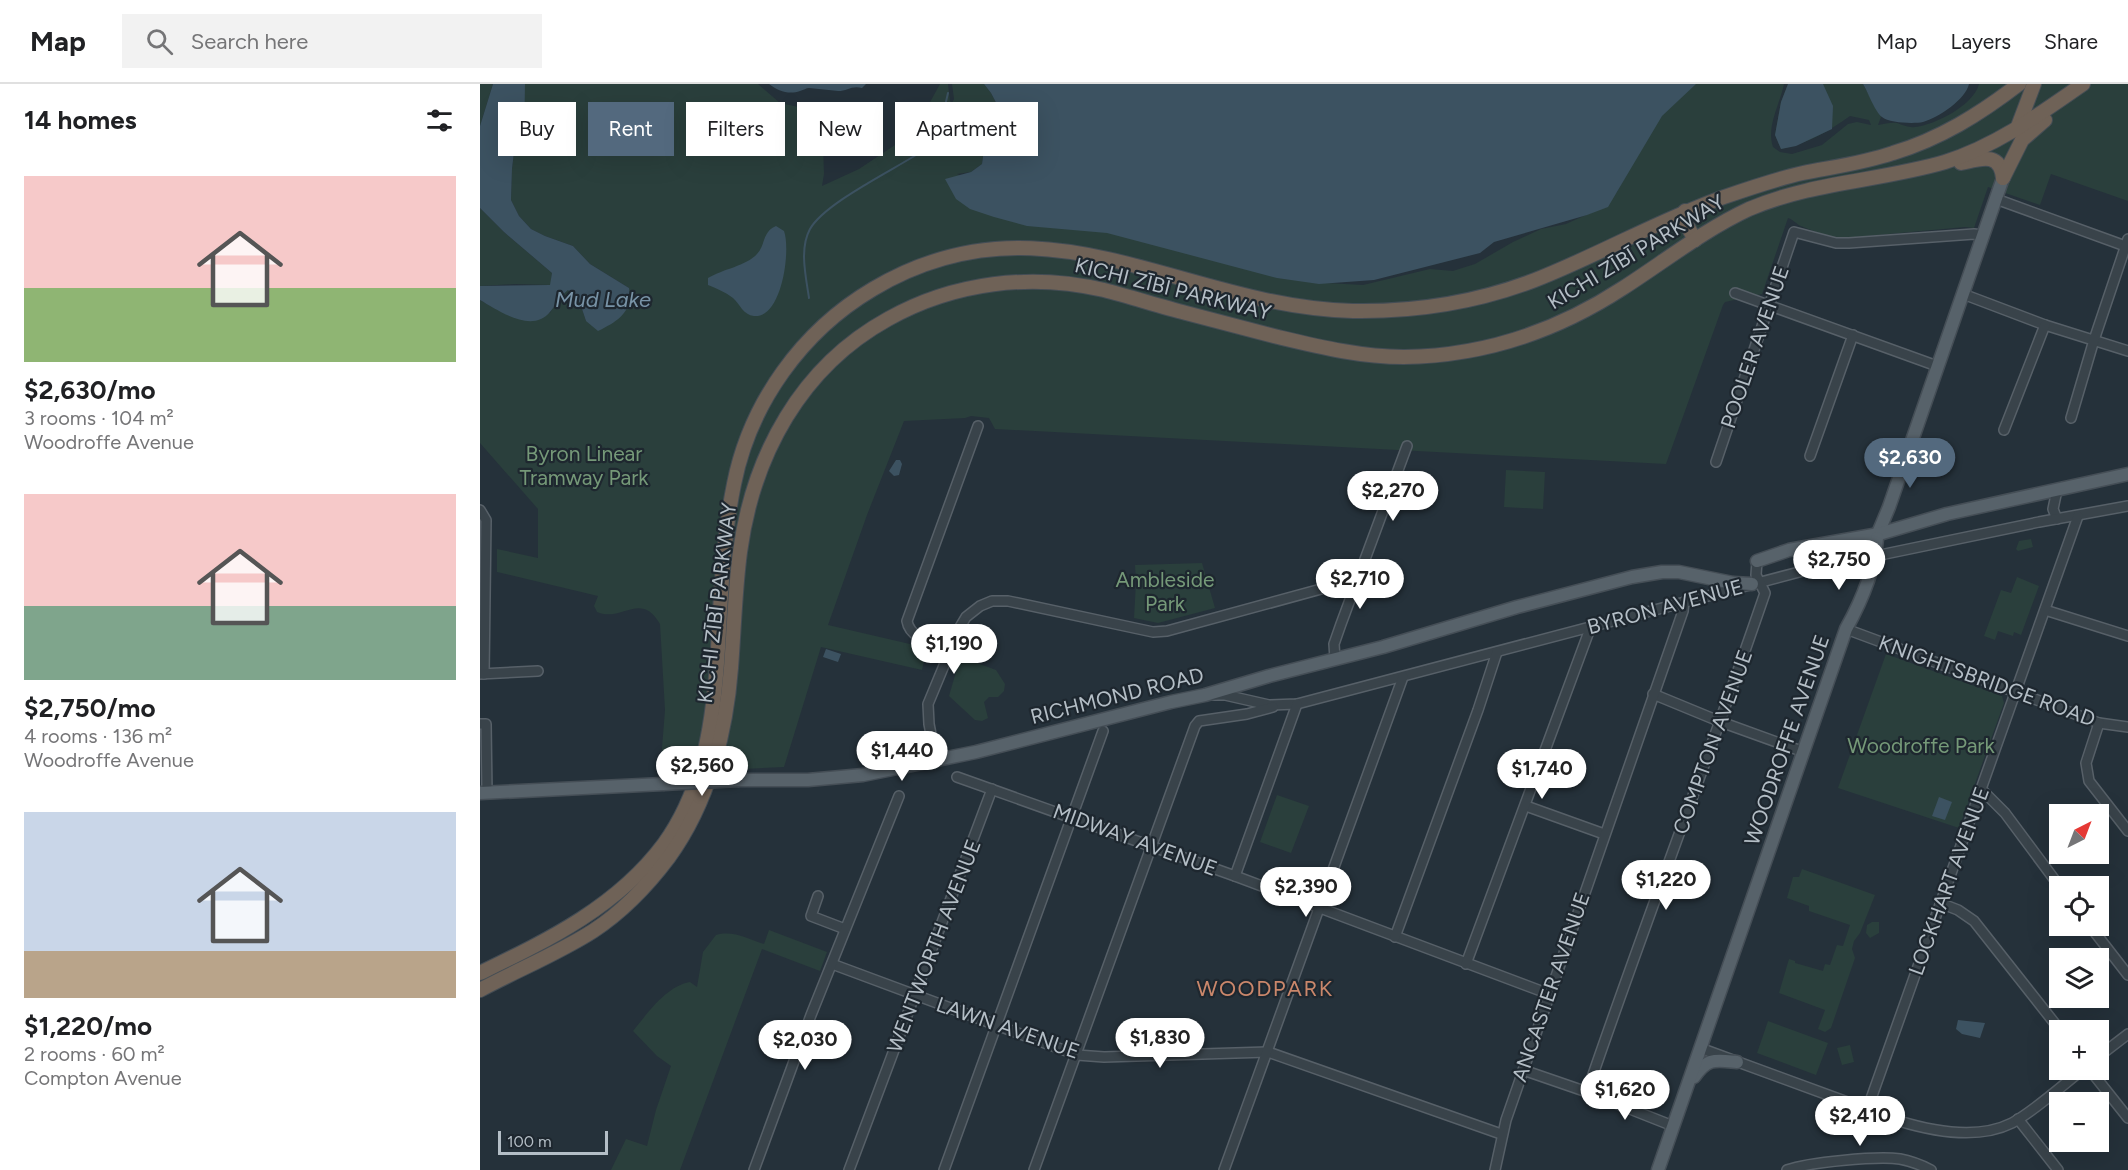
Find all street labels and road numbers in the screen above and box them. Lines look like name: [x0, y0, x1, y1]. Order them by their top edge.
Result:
street label: KICHI ZĪBĪ PARKWAY: [1543, 189, 1729, 314]
street label: KICHI ZĪBĪ PARKWAY: [1072, 252, 1274, 325]
street label: POOLER AVENUE: [1715, 262, 1794, 431]
street label: KICHI ZĪBĪ PARKWAY: [692, 501, 741, 705]
street label: BYRON AVENUE: [1584, 574, 1745, 639]
street label: KNIGHTSBRIDGE ROAD: [1875, 630, 2099, 731]
street label: WOODROFFE AVENUE: [1739, 631, 1834, 848]
street label: COMPTON AVENUE: [1668, 646, 1758, 837]
street label: RICHMOND ROAD: [1028, 662, 1206, 729]
street label: LOCKHART AVENUE: [1903, 783, 1994, 978]
street label: MIDWAY AVENUE: [1050, 798, 1221, 881]
street label: WENTWORTH AVENUE: [881, 836, 986, 1056]
street label: ANCASTER AVENUE: [1506, 889, 1595, 1085]
street label: LAWN AVENUE: [933, 991, 1083, 1064]

